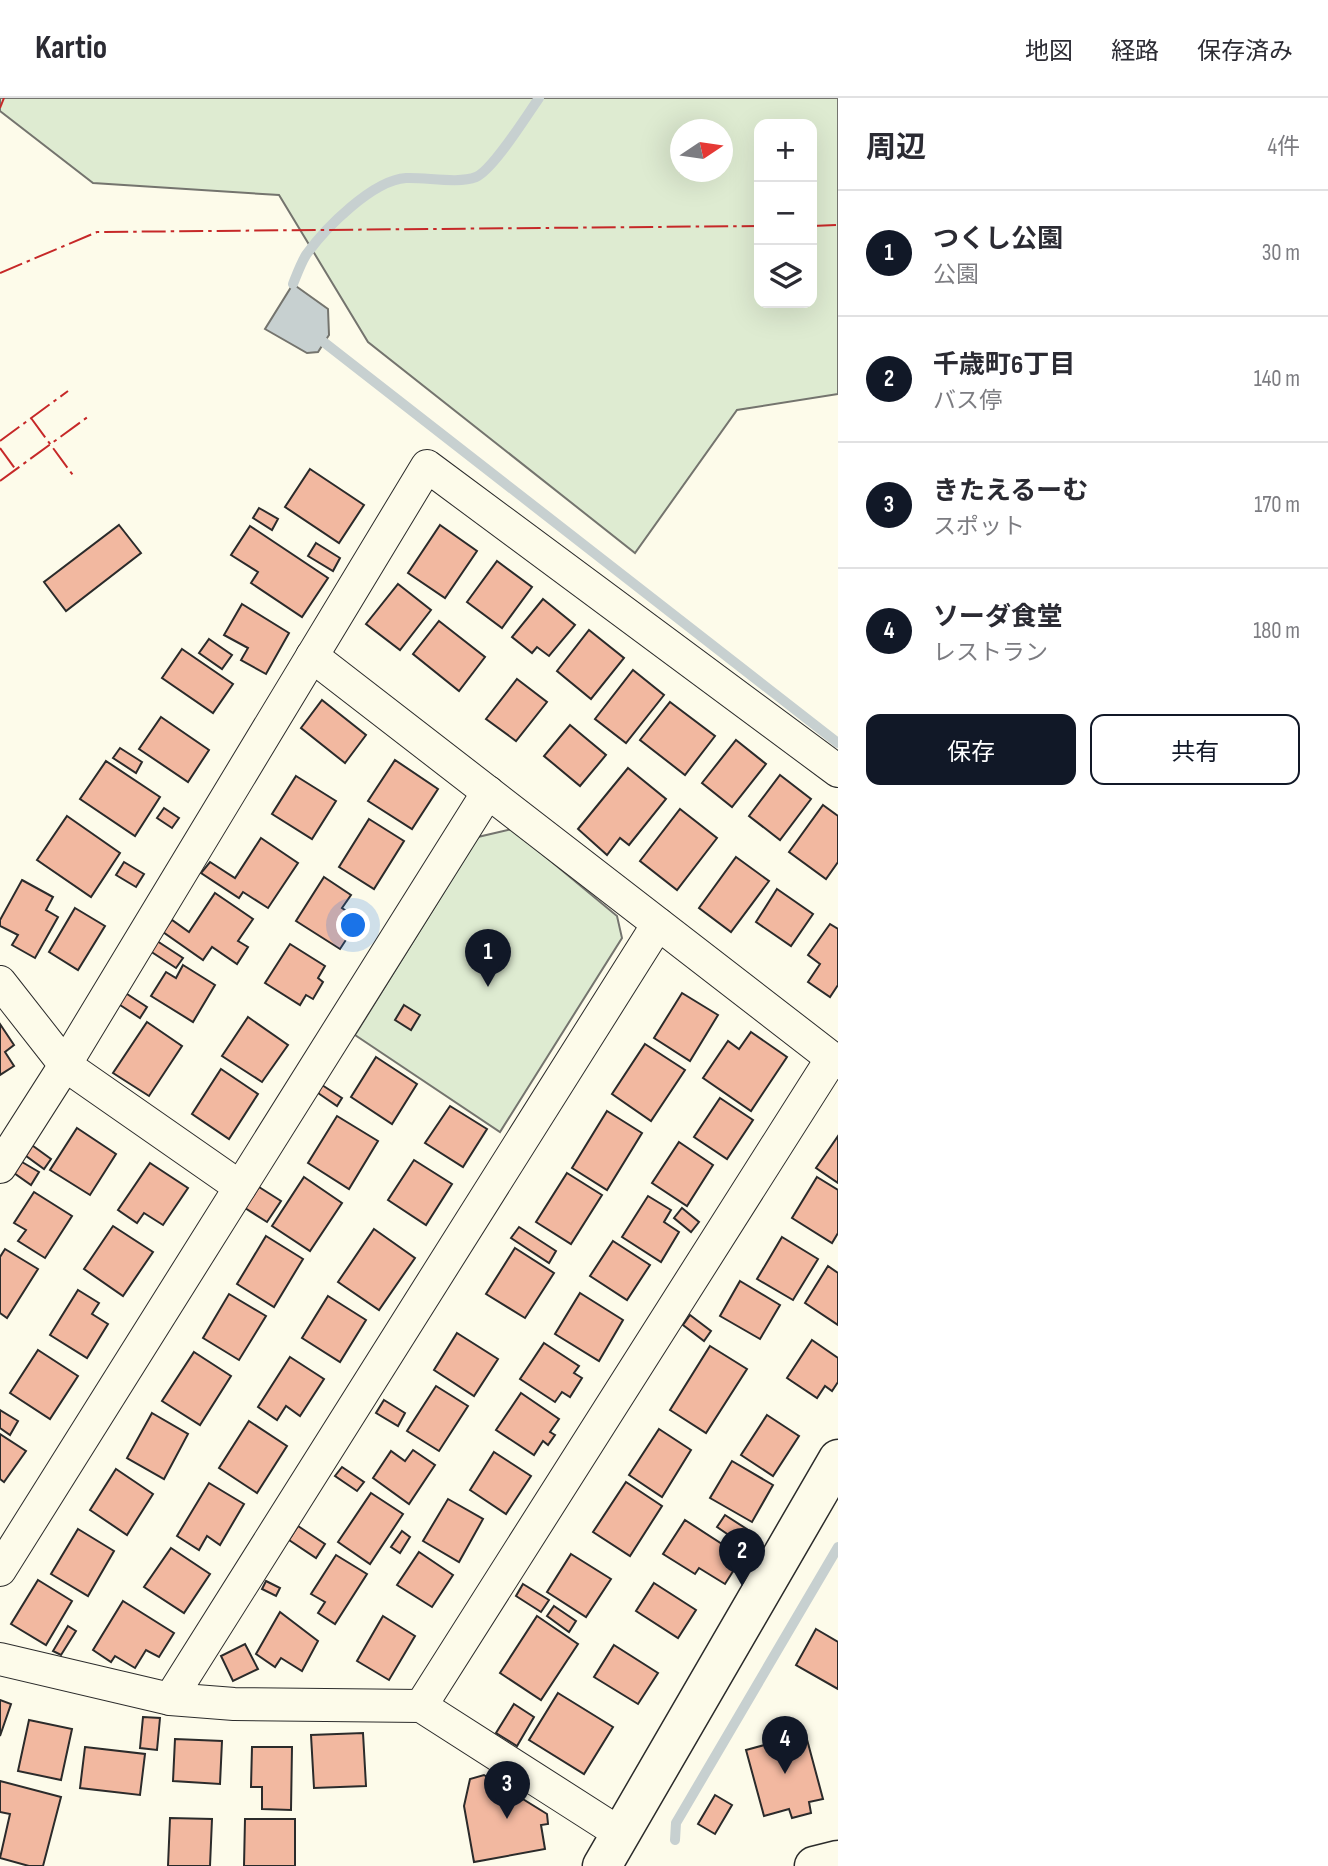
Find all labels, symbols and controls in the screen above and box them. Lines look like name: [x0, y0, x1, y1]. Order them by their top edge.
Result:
text: Kartio: [35, 28, 107, 68]
text: 地図: [1025, 37, 1073, 66]
text: 経路: [1111, 37, 1159, 66]
text: 保存済み: [1197, 37, 1293, 66]
north arrow: [670, 119, 733, 182]
map controls: [754, 119, 817, 308]
button: +: [754, 119, 817, 182]
text: 周辺: [866, 130, 926, 166]
text: 4件: [1267, 133, 1300, 161]
button: −: [754, 182, 817, 245]
text: つくし公園: [933, 224, 1063, 255]
text: 1: [884, 239, 894, 267]
text: 30 m: [1262, 239, 1300, 267]
button: layers: [754, 245, 817, 308]
text: 公園: [933, 261, 979, 289]
text: 千歳町6丁目: [933, 350, 1075, 381]
text: 2: [884, 365, 894, 393]
text: 140 m: [1254, 365, 1300, 393]
text: バス停: [933, 387, 1002, 415]
text: きたえるーむ: [933, 476, 1088, 507]
text: 3: [884, 491, 894, 519]
text: 170 m: [1254, 491, 1300, 519]
text: スポット: [933, 513, 1025, 541]
text: ソーダ食堂: [933, 602, 1063, 633]
text: 4: [884, 617, 894, 645]
text: 180 m: [1253, 617, 1300, 645]
text: レストラン: [933, 639, 1048, 667]
button: 保存: [866, 714, 1076, 785]
button: 共有: [1090, 714, 1300, 785]
your location: [336, 908, 370, 942]
pin: 1: [465, 929, 511, 987]
pin: 2: [719, 1528, 765, 1586]
pin: 4: [762, 1716, 808, 1774]
pin: 3: [484, 1761, 530, 1819]

